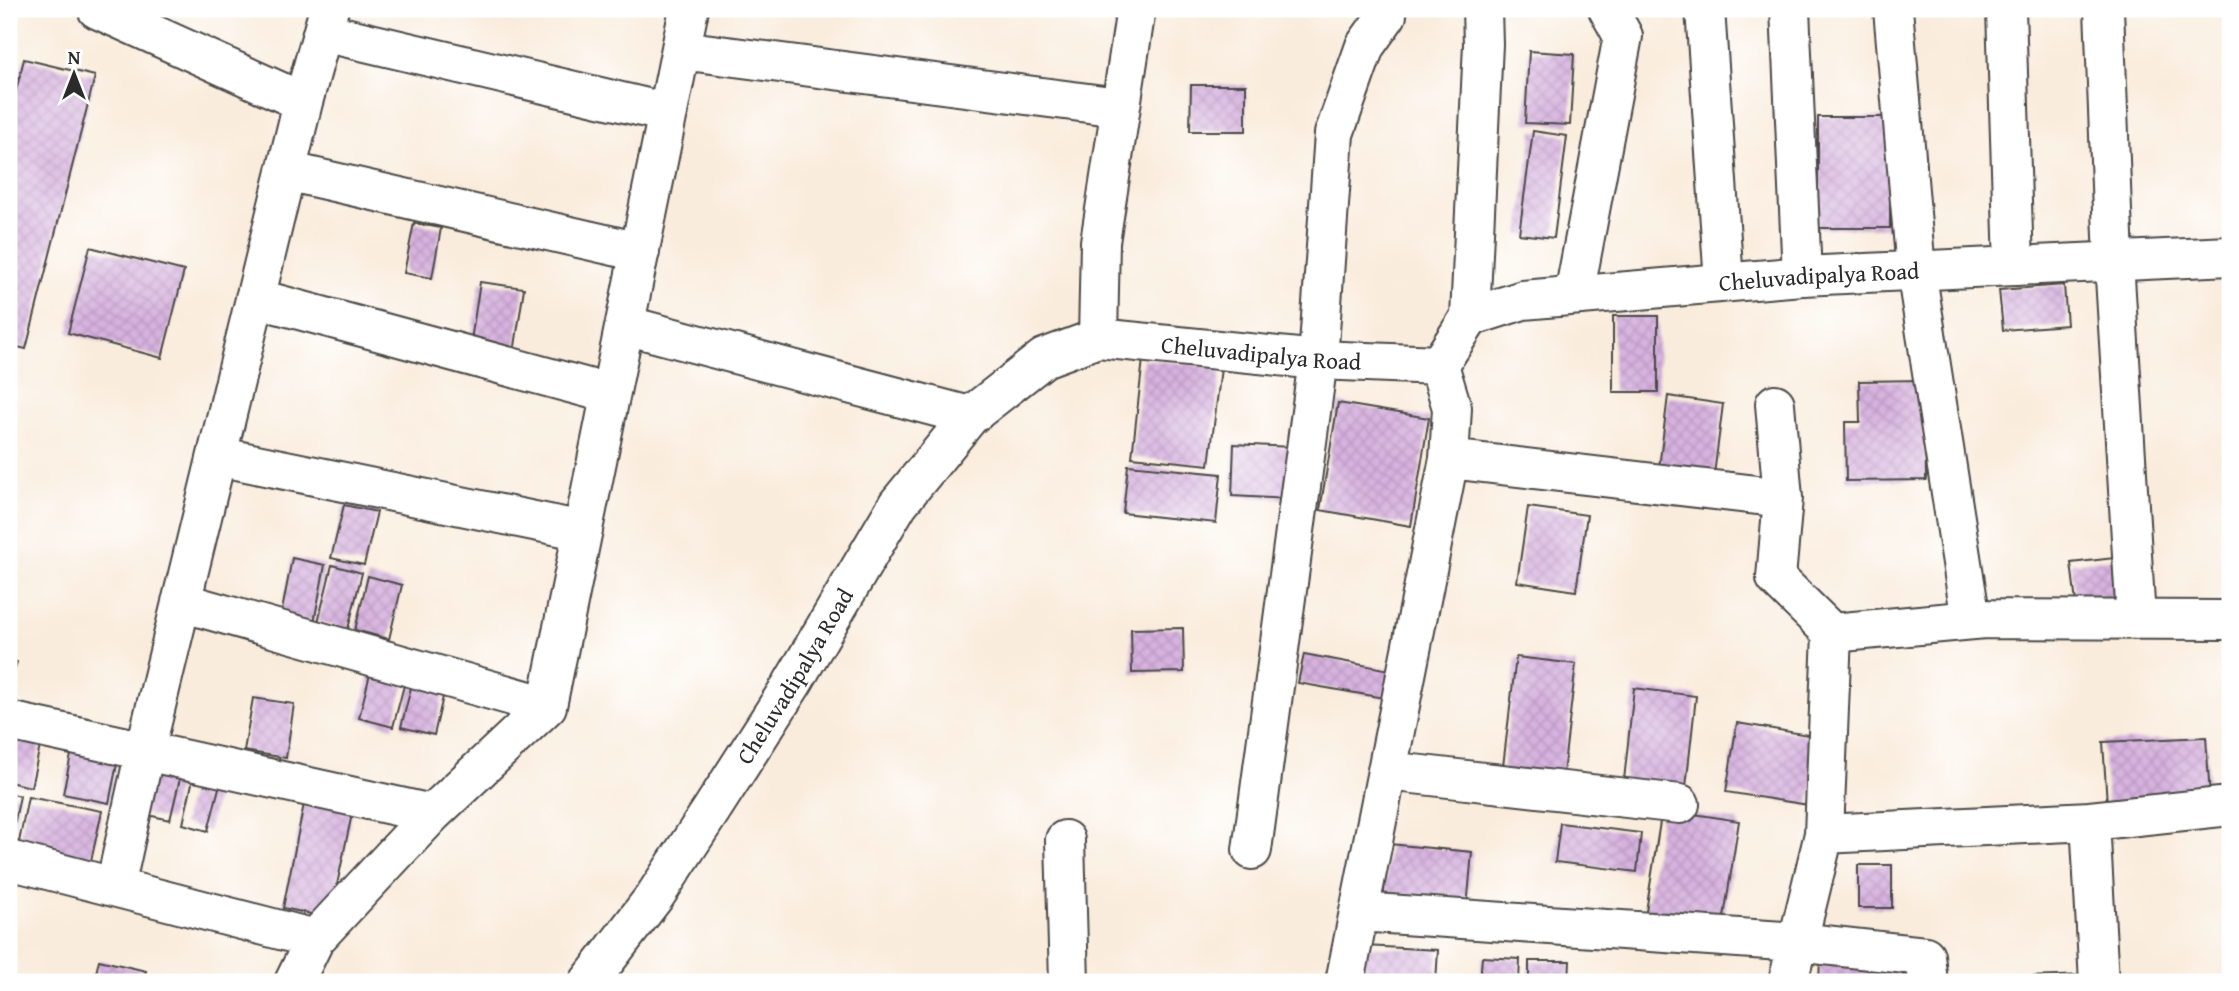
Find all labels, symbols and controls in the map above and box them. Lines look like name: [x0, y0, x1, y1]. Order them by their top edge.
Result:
north arrow: [38, 38, 108, 108]
text: N: [68, 43, 81, 71]
street label: Cheluvadipalya Road: [1717, 254, 1921, 299]
street label: Cheluvadipalya Road: [1160, 327, 1363, 378]
street label: Cheluvadipalya Road: [728, 581, 861, 770]

